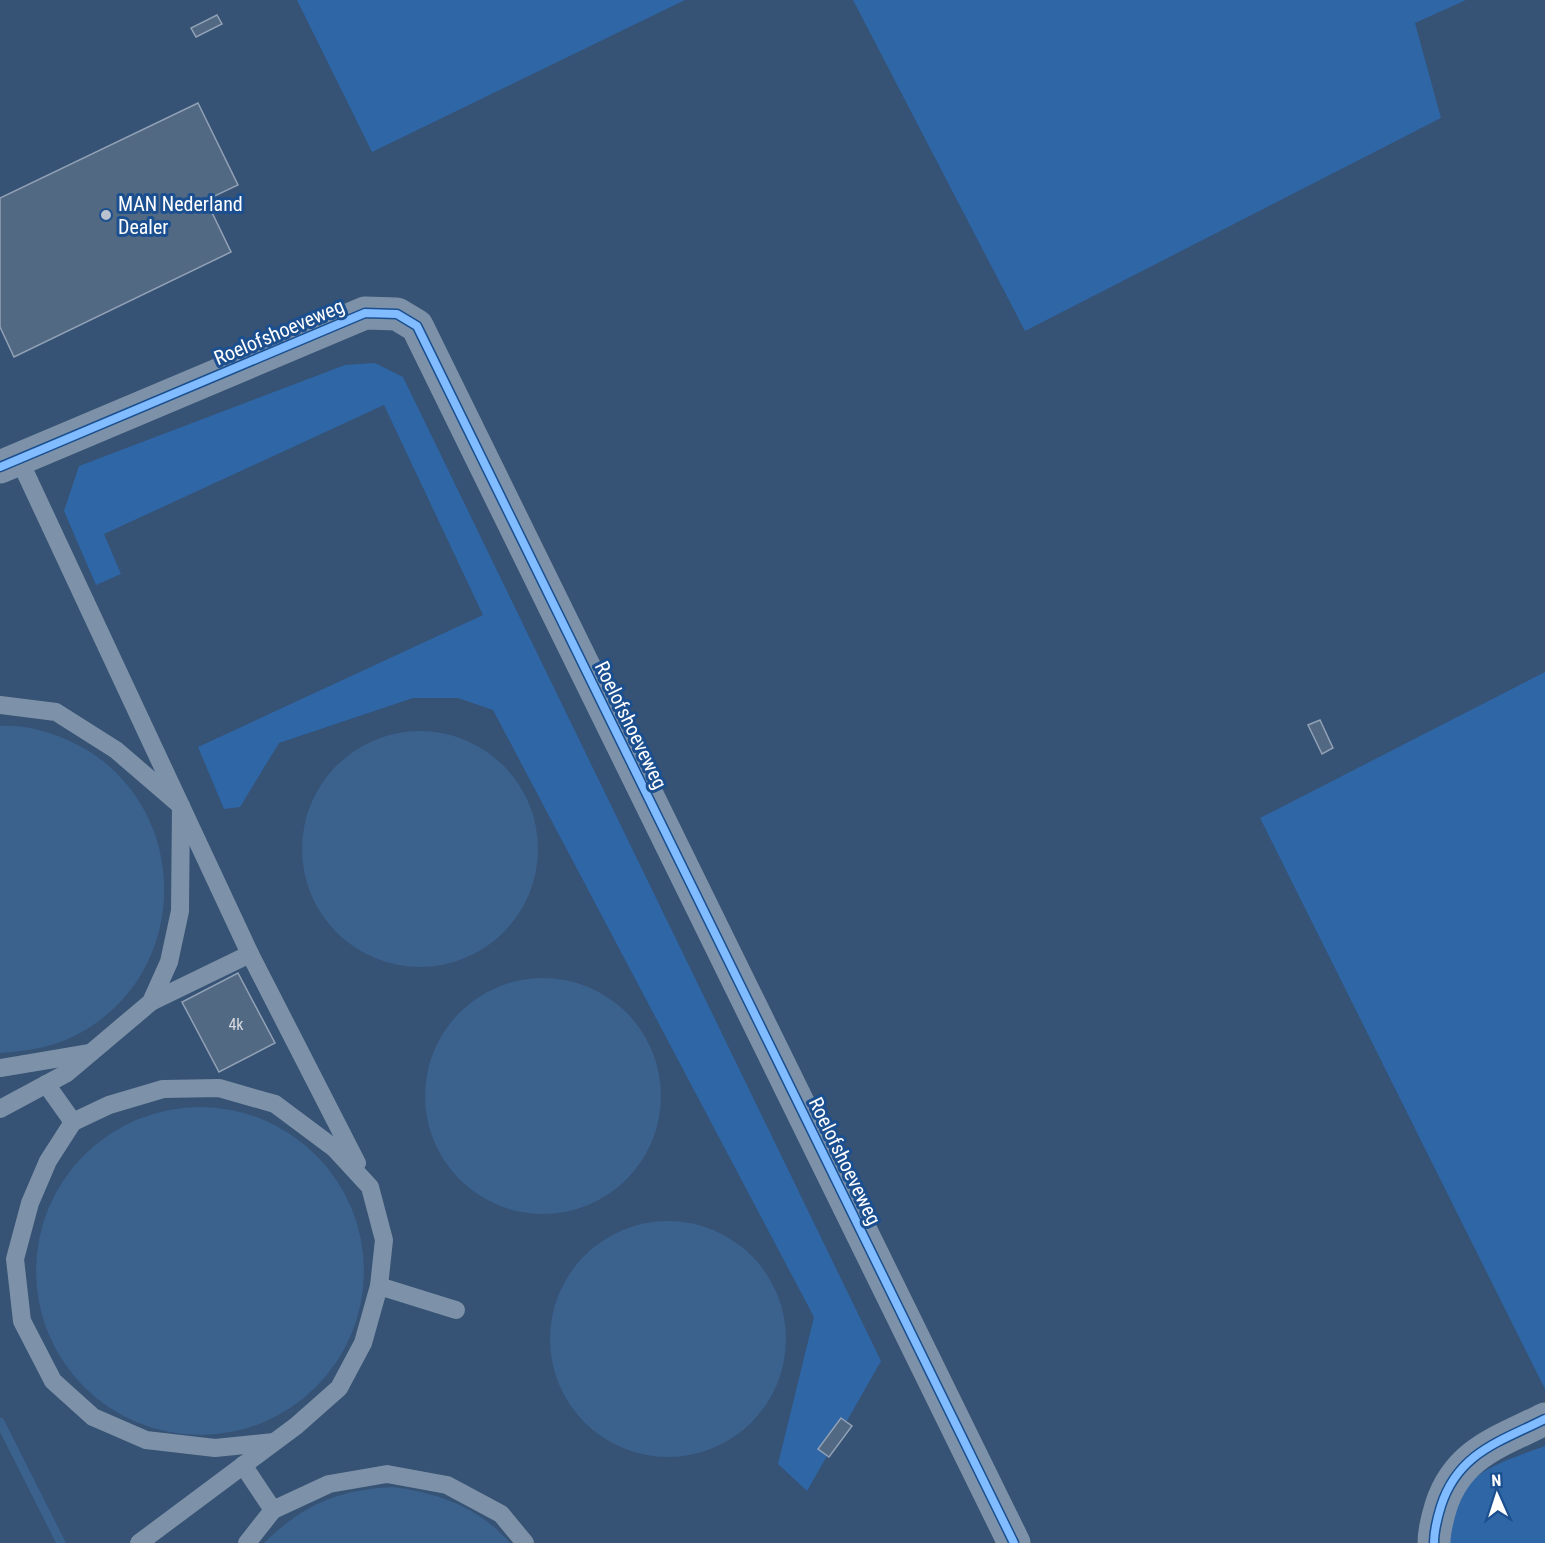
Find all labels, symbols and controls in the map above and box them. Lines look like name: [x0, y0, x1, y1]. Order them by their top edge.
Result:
place label: MAN Nederland Dealer: [118, 192, 243, 239]
marker: MAN Nederland Dealer: [99, 208, 113, 222]
street label: Roelofshoeveweg: [210, 294, 348, 370]
street label: Roelofshoeveweg: [590, 657, 672, 793]
house number: 4k: [228, 1015, 244, 1034]
street label: Roelofshoeveweg: [804, 1093, 886, 1229]
north arrow: [1467, 1465, 1527, 1525]
text: N: [1491, 1471, 1502, 1490]

